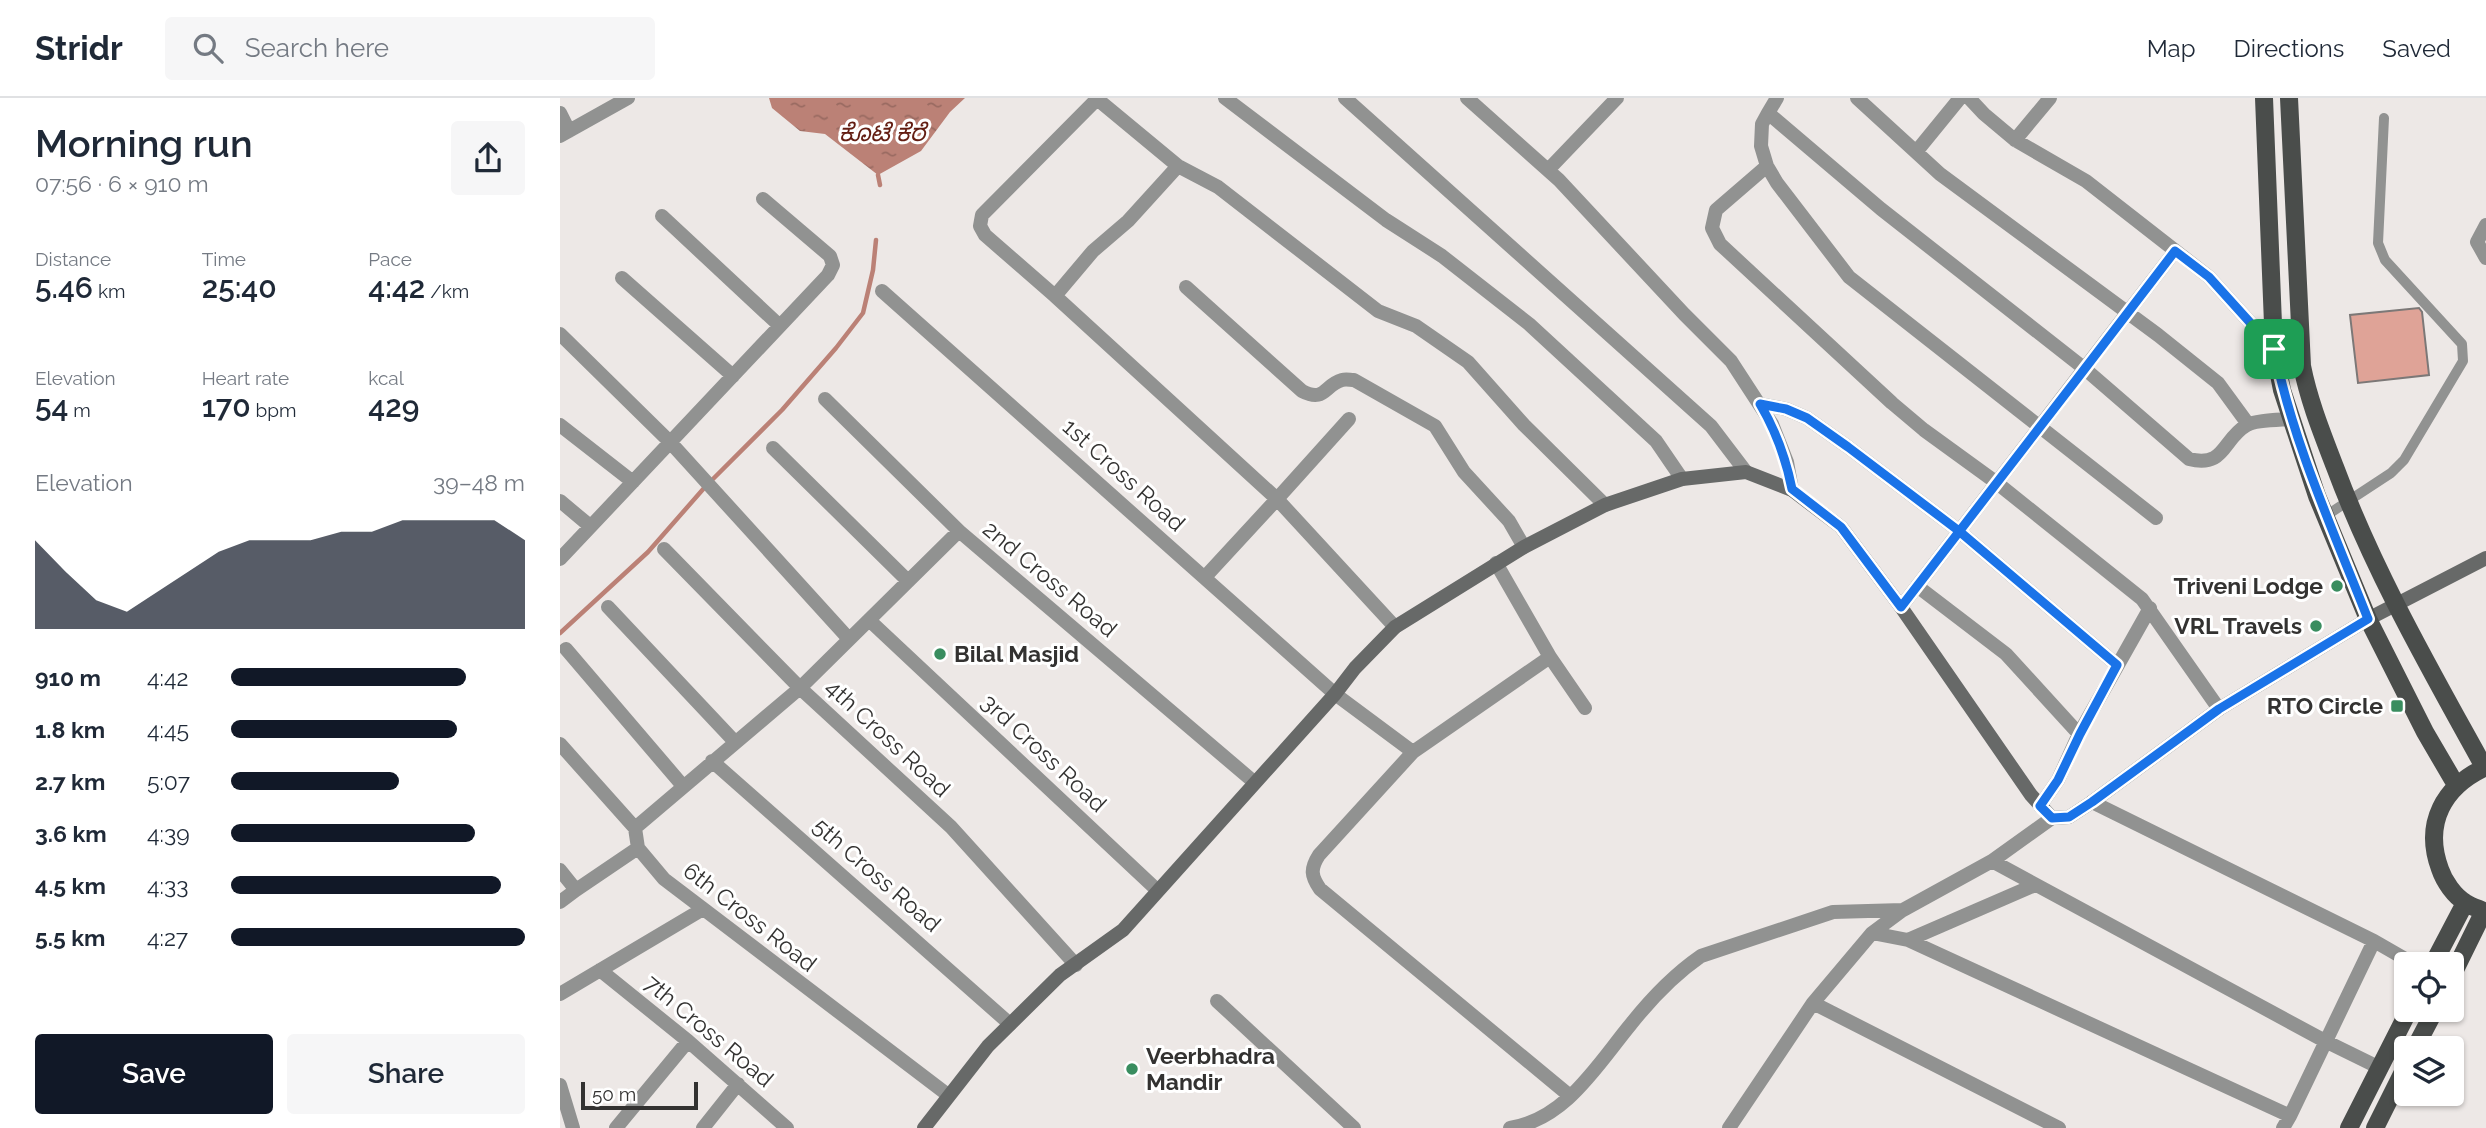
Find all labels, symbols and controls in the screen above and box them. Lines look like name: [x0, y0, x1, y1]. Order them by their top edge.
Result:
search box: [165, 17, 655, 80]
text: Stridr: [35, 29, 123, 68]
icon: search: [189, 29, 227, 67]
text: Search here: [245, 33, 389, 63]
text: Map: [2147, 34, 2196, 63]
text: Directions: [2234, 34, 2344, 63]
text: Saved: [2382, 34, 2451, 63]
water label: ಕೊಟೆ ಕೆರೆ: [839, 118, 929, 147]
text: Morning run: [35, 121, 253, 166]
button: share: [451, 121, 525, 195]
text: 07:56 · 6 × 910 m: [35, 170, 209, 197]
text: Distance: [35, 248, 111, 270]
text: Time: [202, 248, 246, 270]
text: Pace: [368, 248, 412, 270]
text: 5.46: [35, 270, 93, 305]
text: 25:40: [202, 270, 277, 305]
text: 4:42: [368, 270, 425, 305]
text: km: [93, 280, 125, 302]
text: /km: [425, 280, 469, 302]
pin: [2244, 319, 2304, 379]
icon: arrive: [2255, 330, 2293, 368]
text: Elevation: [35, 367, 116, 389]
text: Heart rate: [202, 367, 289, 389]
text: kcal: [368, 367, 404, 389]
text: 54: [35, 389, 68, 424]
text: 170: [202, 389, 251, 424]
text: 429: [368, 389, 419, 424]
text: m: [68, 399, 91, 421]
text: bpm: [251, 399, 296, 421]
street label: 1st Cross Road: [1058, 413, 1191, 537]
text: Elevation: [35, 469, 133, 496]
text: 39–48 m: [433, 469, 525, 496]
street label: 2nd Cross Road: [978, 515, 1123, 642]
place label: Triveni Lodge: [2173, 572, 2323, 599]
marker: Triveni Lodge: [2329, 578, 2345, 594]
place label: VRL Travels: [2174, 612, 2302, 639]
marker: VRL Travels: [2308, 618, 2324, 634]
place label: Bilal Masjid: [954, 640, 1079, 667]
marker: Bilal Masjid: [932, 646, 948, 662]
text: 910 m: [35, 664, 101, 691]
text: 4:42: [147, 664, 188, 691]
street label: 4th Cross Road: [821, 673, 956, 802]
street label: 3rd Cross Road: [976, 688, 1112, 817]
place label: RTO Circle: [2267, 692, 2383, 719]
marker: RTO Circle: [2389, 698, 2405, 714]
text: 1.8 km: [35, 716, 105, 743]
text: 4:45: [147, 716, 189, 743]
text: 2.7 km: [35, 768, 105, 795]
text: 5:07: [147, 768, 190, 795]
street label: 5th Cross Road: [808, 812, 947, 937]
text: 3.6 km: [35, 820, 107, 847]
text: 4:39: [147, 820, 190, 847]
street label: 6th Cross Road: [678, 856, 822, 977]
text: 4.5 km: [35, 872, 106, 899]
text: 4:33: [147, 872, 188, 899]
text: 5.5 km: [35, 924, 105, 951]
text: 4:27: [147, 924, 188, 951]
map controls: [2394, 952, 2464, 1106]
button: locate: [2394, 952, 2464, 1022]
street label: 7th Cross Road: [639, 969, 779, 1092]
button: Save: [35, 1034, 273, 1114]
button: Share: [287, 1034, 525, 1114]
button: layers: [2394, 1036, 2464, 1106]
place label: Veerbhadra Mandir: [1146, 1042, 1275, 1095]
marker: Veerbhadra Mandir: [1124, 1061, 1140, 1077]
scale bar: [581, 1079, 698, 1111]
text: 50 m: [592, 1083, 636, 1105]

